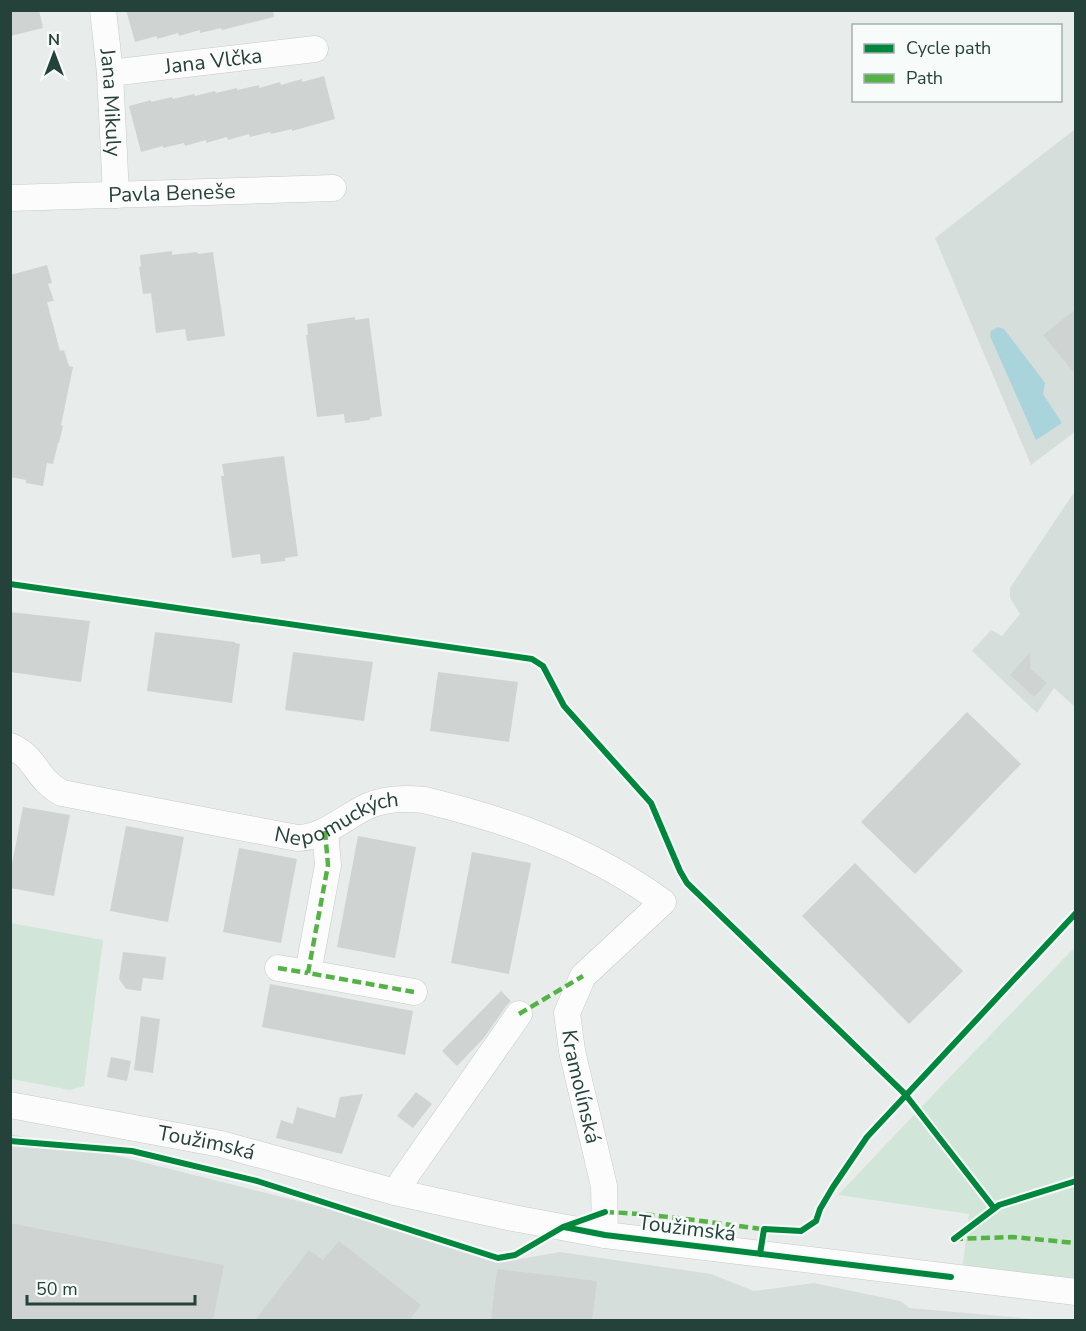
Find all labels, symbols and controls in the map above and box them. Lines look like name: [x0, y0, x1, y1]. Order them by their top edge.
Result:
north arrow: [24, 24, 84, 84]
legend: [852, 24, 1062, 102]
text: N: [48, 29, 60, 51]
text: Cycle path: [906, 36, 991, 60]
street label: Jana Vlčka: [162, 41, 264, 81]
street label: Jana Mikuly: [93, 46, 128, 158]
text: Path: [906, 66, 943, 90]
street label: Pavla Beneše: [108, 177, 236, 209]
street label: Nepomuckých: [272, 785, 400, 853]
street label: Kramolínská: [555, 1028, 607, 1146]
street label: Toužimská: [156, 1119, 258, 1167]
street label: Toužimská: [636, 1208, 738, 1248]
scale bar: [27, 1268, 195, 1306]
text: 50 m: [36, 1277, 78, 1301]

